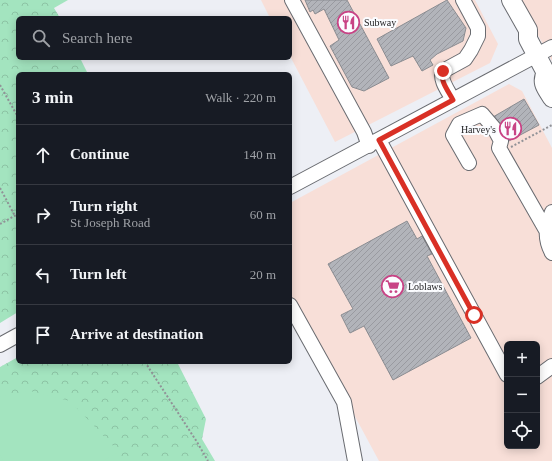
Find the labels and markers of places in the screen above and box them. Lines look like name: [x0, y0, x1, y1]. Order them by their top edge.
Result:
restaurant icon: Subway: [335, 9, 361, 35]
place label: Subway: [364, 17, 396, 28]
restaurant icon: Harvey's: [498, 116, 524, 142]
place label: Harvey's: [461, 124, 496, 135]
supermarket icon: Loblaws: [379, 273, 405, 299]
place label: Loblaws: [408, 281, 443, 292]

